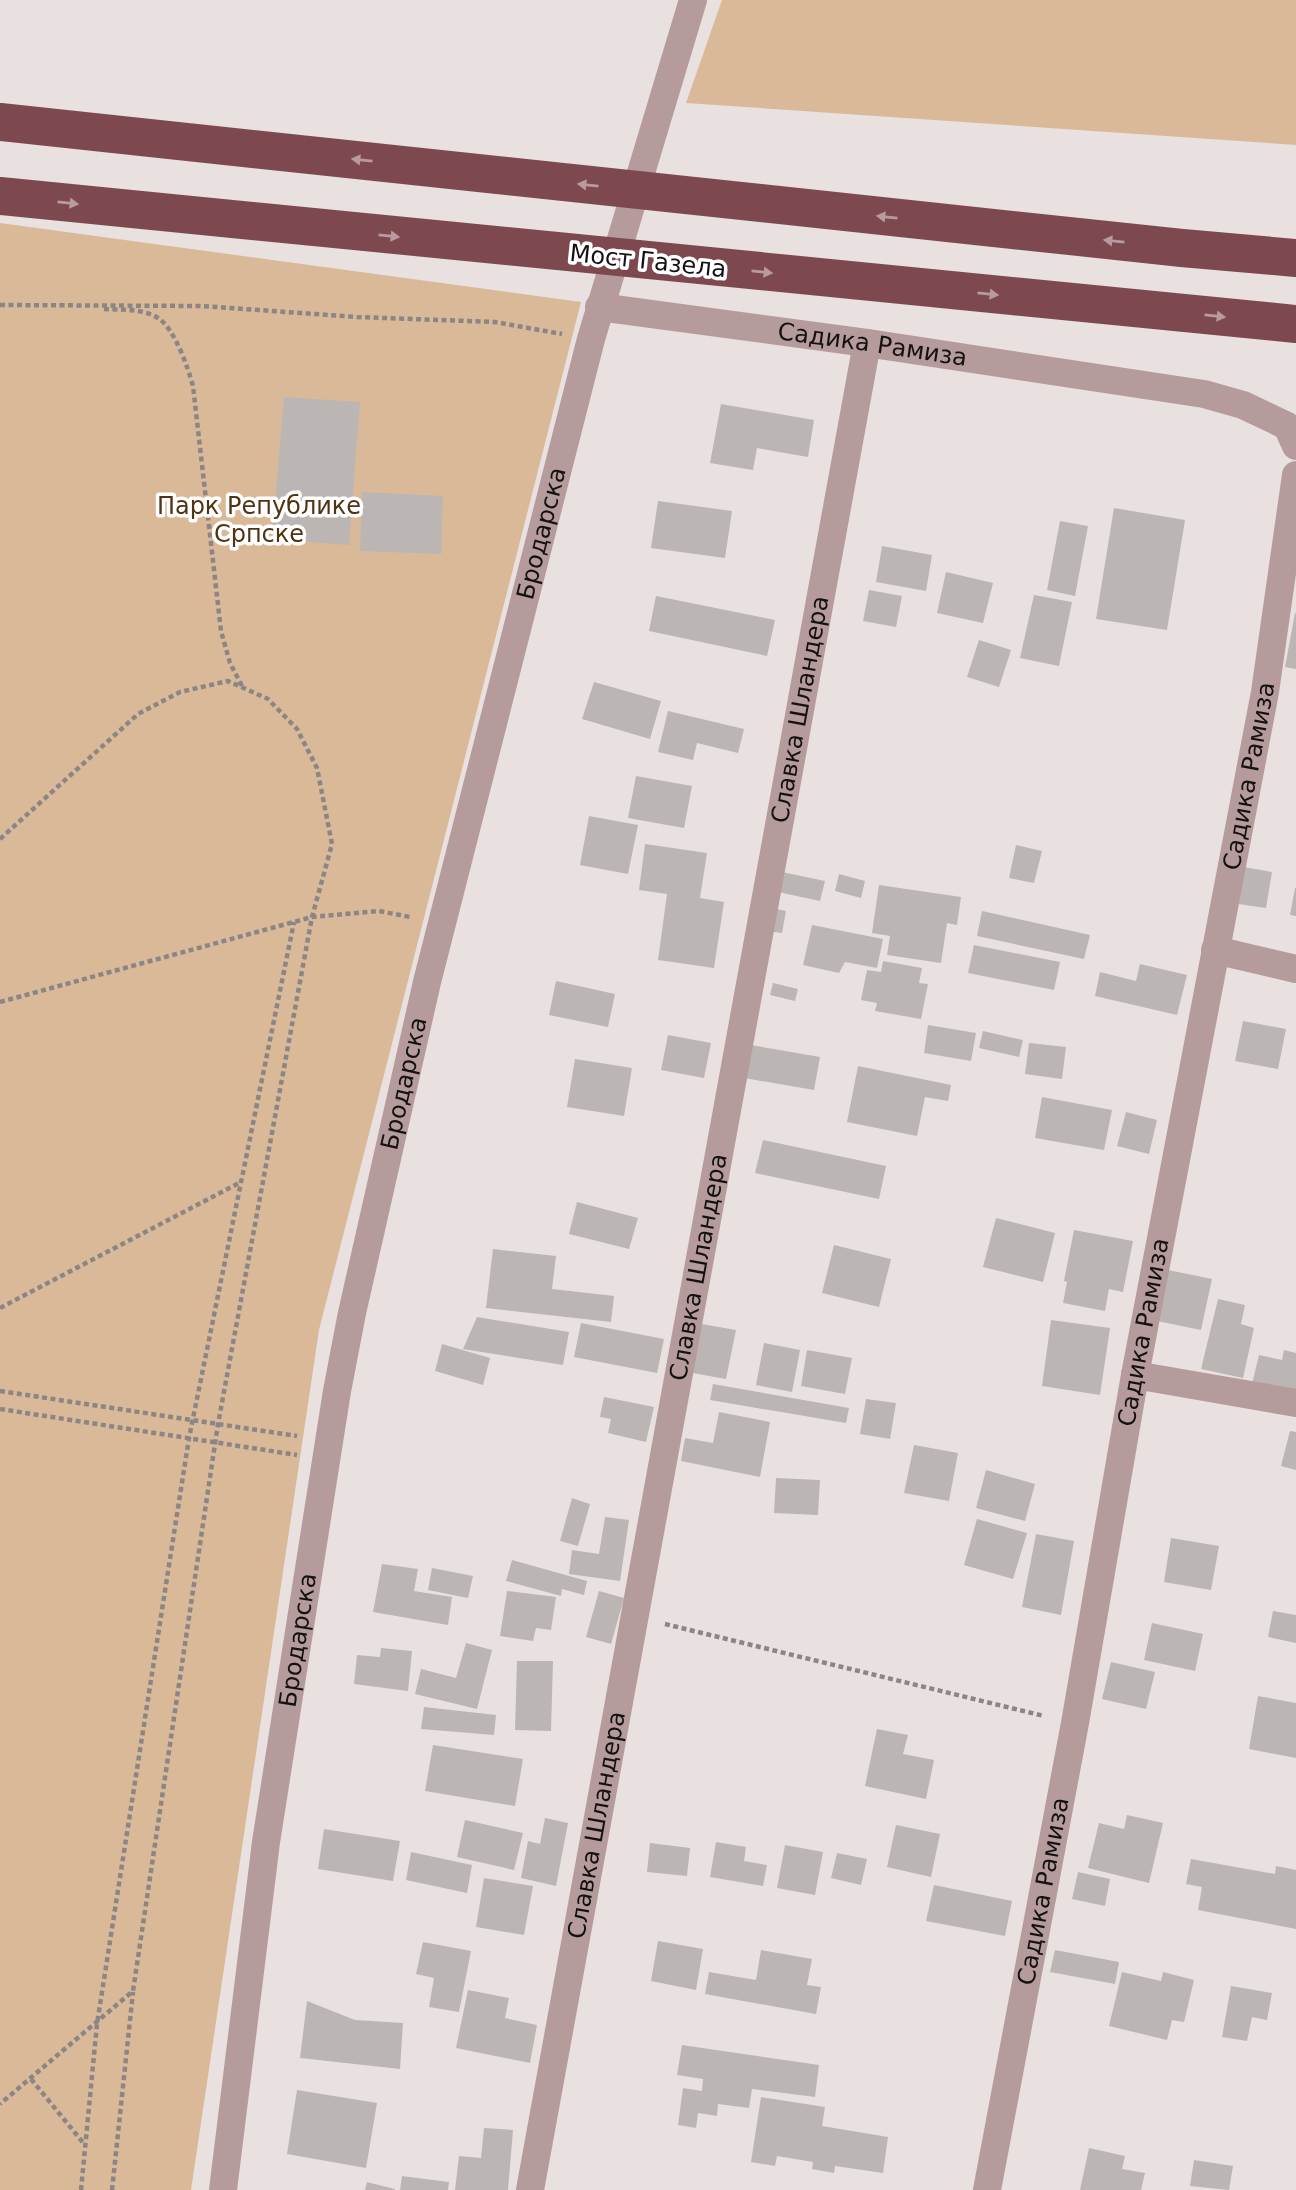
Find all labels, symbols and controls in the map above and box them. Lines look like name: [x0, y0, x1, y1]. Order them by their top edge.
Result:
one-way arrow: [351, 155, 373, 166]
one-way arrow: [577, 179, 599, 190]
one-way arrow: [57, 198, 79, 209]
one-way arrow: [876, 211, 898, 222]
one-way arrow: [378, 231, 400, 242]
one-way arrow: [1103, 235, 1125, 246]
street label: Мост Газела: [568, 239, 728, 283]
one-way arrow: [751, 267, 773, 278]
one-way arrow: [977, 289, 999, 300]
one-way arrow: [1204, 310, 1226, 321]
street label: Садика Рамиза: [776, 317, 969, 372]
street label: Бродарска: [511, 464, 572, 602]
park label: Парк Републике Српске: [157, 492, 361, 548]
street label: Славка Шландера: [766, 594, 835, 825]
street label: Садика Рамиза: [1217, 680, 1280, 873]
street label: Бродарска: [375, 1014, 433, 1153]
street label: Славка Шландера: [664, 1151, 733, 1383]
street label: Садика Рамиза: [1112, 1236, 1175, 1428]
street label: Бродарска: [273, 1571, 322, 1709]
street label: Славка Шландера: [562, 1709, 631, 1941]
street label: Садика Рамиза: [1012, 1795, 1075, 1988]

